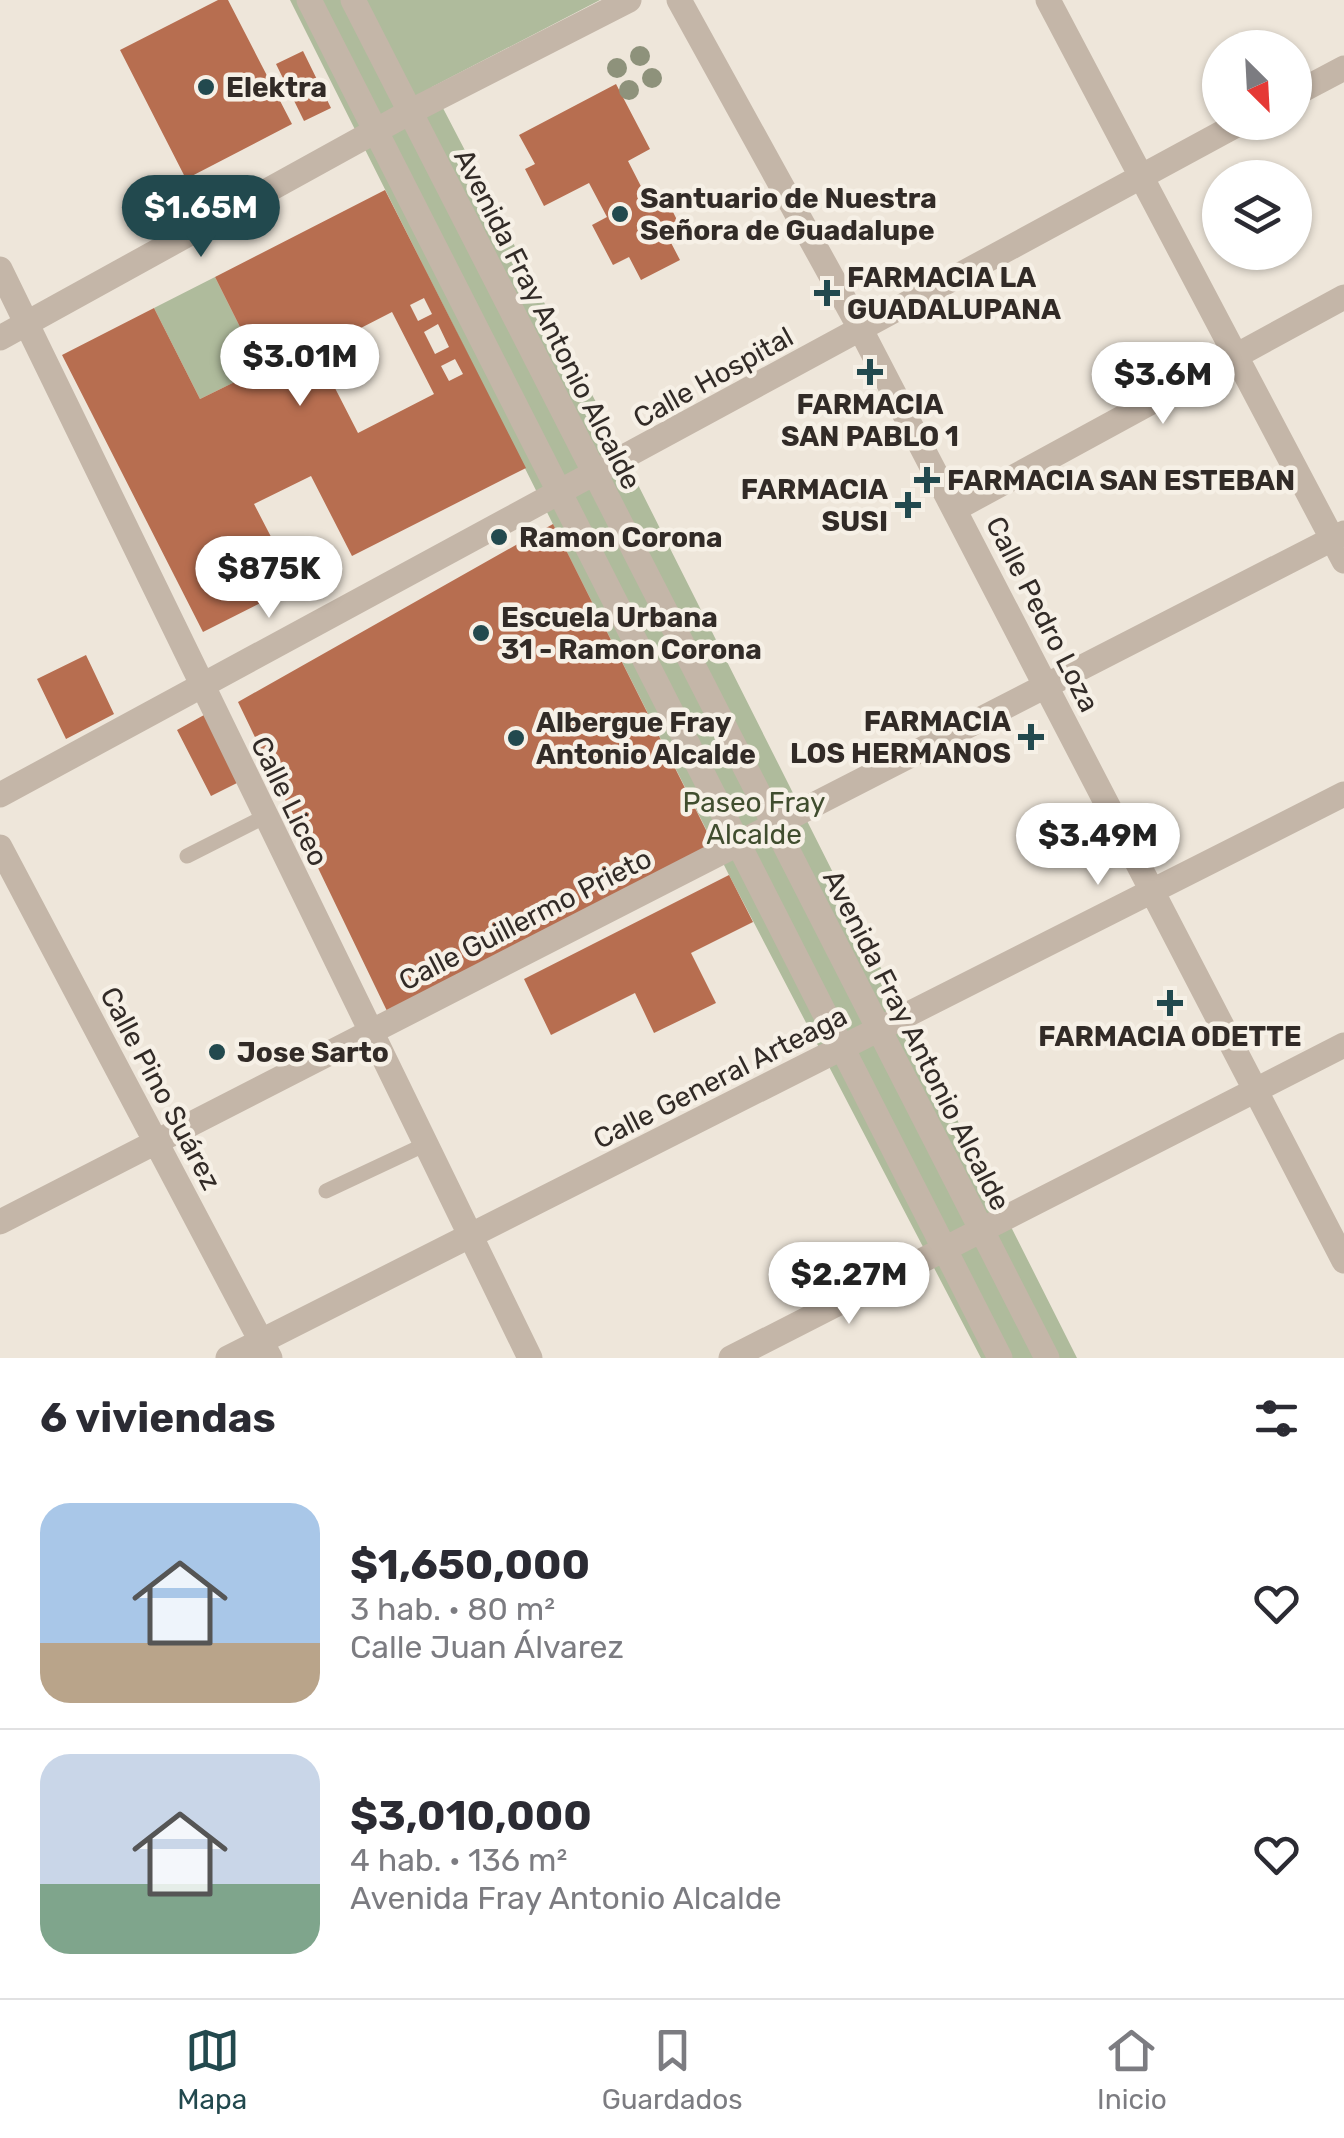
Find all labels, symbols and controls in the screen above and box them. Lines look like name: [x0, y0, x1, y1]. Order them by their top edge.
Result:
north arrow: [1202, 30, 1312, 140]
map controls: [1202, 30, 1312, 270]
place label: Elektra: [226, 71, 327, 104]
marker: Elektra: [195, 76, 217, 98]
street label: Avenida Fray Antonio Alcalde: [447, 143, 648, 495]
button: layers: [1202, 160, 1312, 270]
pin: $1.65M: [120, 175, 282, 260]
place label: Santuario de Nuestra Señora de Guadalupe: [640, 182, 937, 247]
text: $1.65M: [144, 188, 258, 226]
marker: Santuario de Nuestra Señora de Guadalupe: [609, 203, 631, 225]
place label: FARMACIA LA GUADALUPANA: [847, 261, 1061, 326]
marker: FARMACIA LA GUADALUPANA: [816, 282, 838, 304]
street label: Calle Hospital: [628, 320, 799, 435]
pin: $3.01M: [219, 324, 381, 409]
text: $3.01M: [242, 337, 358, 375]
pin: $3.6M: [1093, 342, 1233, 427]
text: $3.6M: [1114, 355, 1212, 393]
marker: FARMACIA SAN PABLO 1: [859, 361, 881, 383]
place label: FARMACIA SAN PABLO 1: [781, 388, 959, 453]
place label: FARMACIA SAN ESTEBAN: [947, 464, 1295, 497]
marker: FARMACIA SAN ESTEBAN: [916, 469, 938, 491]
place label: FARMACIA SUSI: [741, 473, 888, 538]
marker: FARMACIA SUSI: [897, 494, 919, 516]
street label: Calle Pedro Loza: [979, 511, 1106, 717]
place label: Ramon Corona: [519, 521, 723, 554]
marker: Ramon Corona: [488, 526, 510, 548]
pin: $875K: [199, 536, 339, 621]
text: $875K: [217, 549, 321, 587]
place label: Escuela Urbana 31 - Ramon Corona: [501, 601, 762, 666]
marker: Escuela Urbana 31 - Ramon Corona: [470, 622, 492, 644]
place label: FARMACIA LOS HERMANOS: [790, 705, 1011, 770]
place label: Albergue Fray Antonio Alcalde: [536, 706, 756, 771]
marker: FARMACIA LOS HERMANOS: [1020, 726, 1042, 748]
marker: Albergue Fray Antonio Alcalde: [505, 727, 527, 749]
street label: Calle Liceo: [244, 731, 335, 871]
park label: Paseo Fray Alcalde: [682, 786, 826, 851]
pin: $3.49M: [1017, 803, 1179, 888]
text: $3.49M: [1038, 816, 1158, 854]
street label: Calle Guillermo Prieto: [394, 841, 657, 997]
street label: Avenida Fray Antonio Alcalde: [816, 864, 1017, 1216]
street label: Calle Pino Suárez: [93, 981, 228, 1195]
marker: FARMACIA ODETTE: [1159, 992, 1181, 1014]
street label: Calle General Arteaga: [588, 999, 853, 1156]
place label: FARMACIA ODETTE: [1038, 1020, 1302, 1053]
place label: Jose Sarto: [237, 1036, 389, 1069]
marker: Jose Sarto: [206, 1041, 228, 1063]
pin: $2.27M: [768, 1242, 930, 1327]
text: $2.27M: [791, 1255, 907, 1293]
icon: filters: [1249, 1391, 1304, 1446]
text: 6 viviendas: [40, 1393, 276, 1443]
text: $1,650,000: [350, 1540, 590, 1590]
icon: home: [120, 1543, 240, 1663]
icon: heart: [1249, 1576, 1304, 1631]
text: 3 hab. · 80 m²: [350, 1590, 555, 1628]
text: Calle Juan Álvarez: [350, 1628, 624, 1666]
text: $3,010,000: [350, 1791, 592, 1841]
icon: home: [120, 1794, 240, 1914]
icon: heart: [1249, 1827, 1304, 1882]
text: 4 hab. · 136 m²: [350, 1841, 567, 1879]
text: Avenida Fray Antonio Alcalde: [350, 1879, 782, 1917]
tab: Mapa: [177, 2023, 247, 2116]
tab: Guardados: [602, 2023, 743, 2116]
tab: Inicio: [1097, 2023, 1167, 2116]

